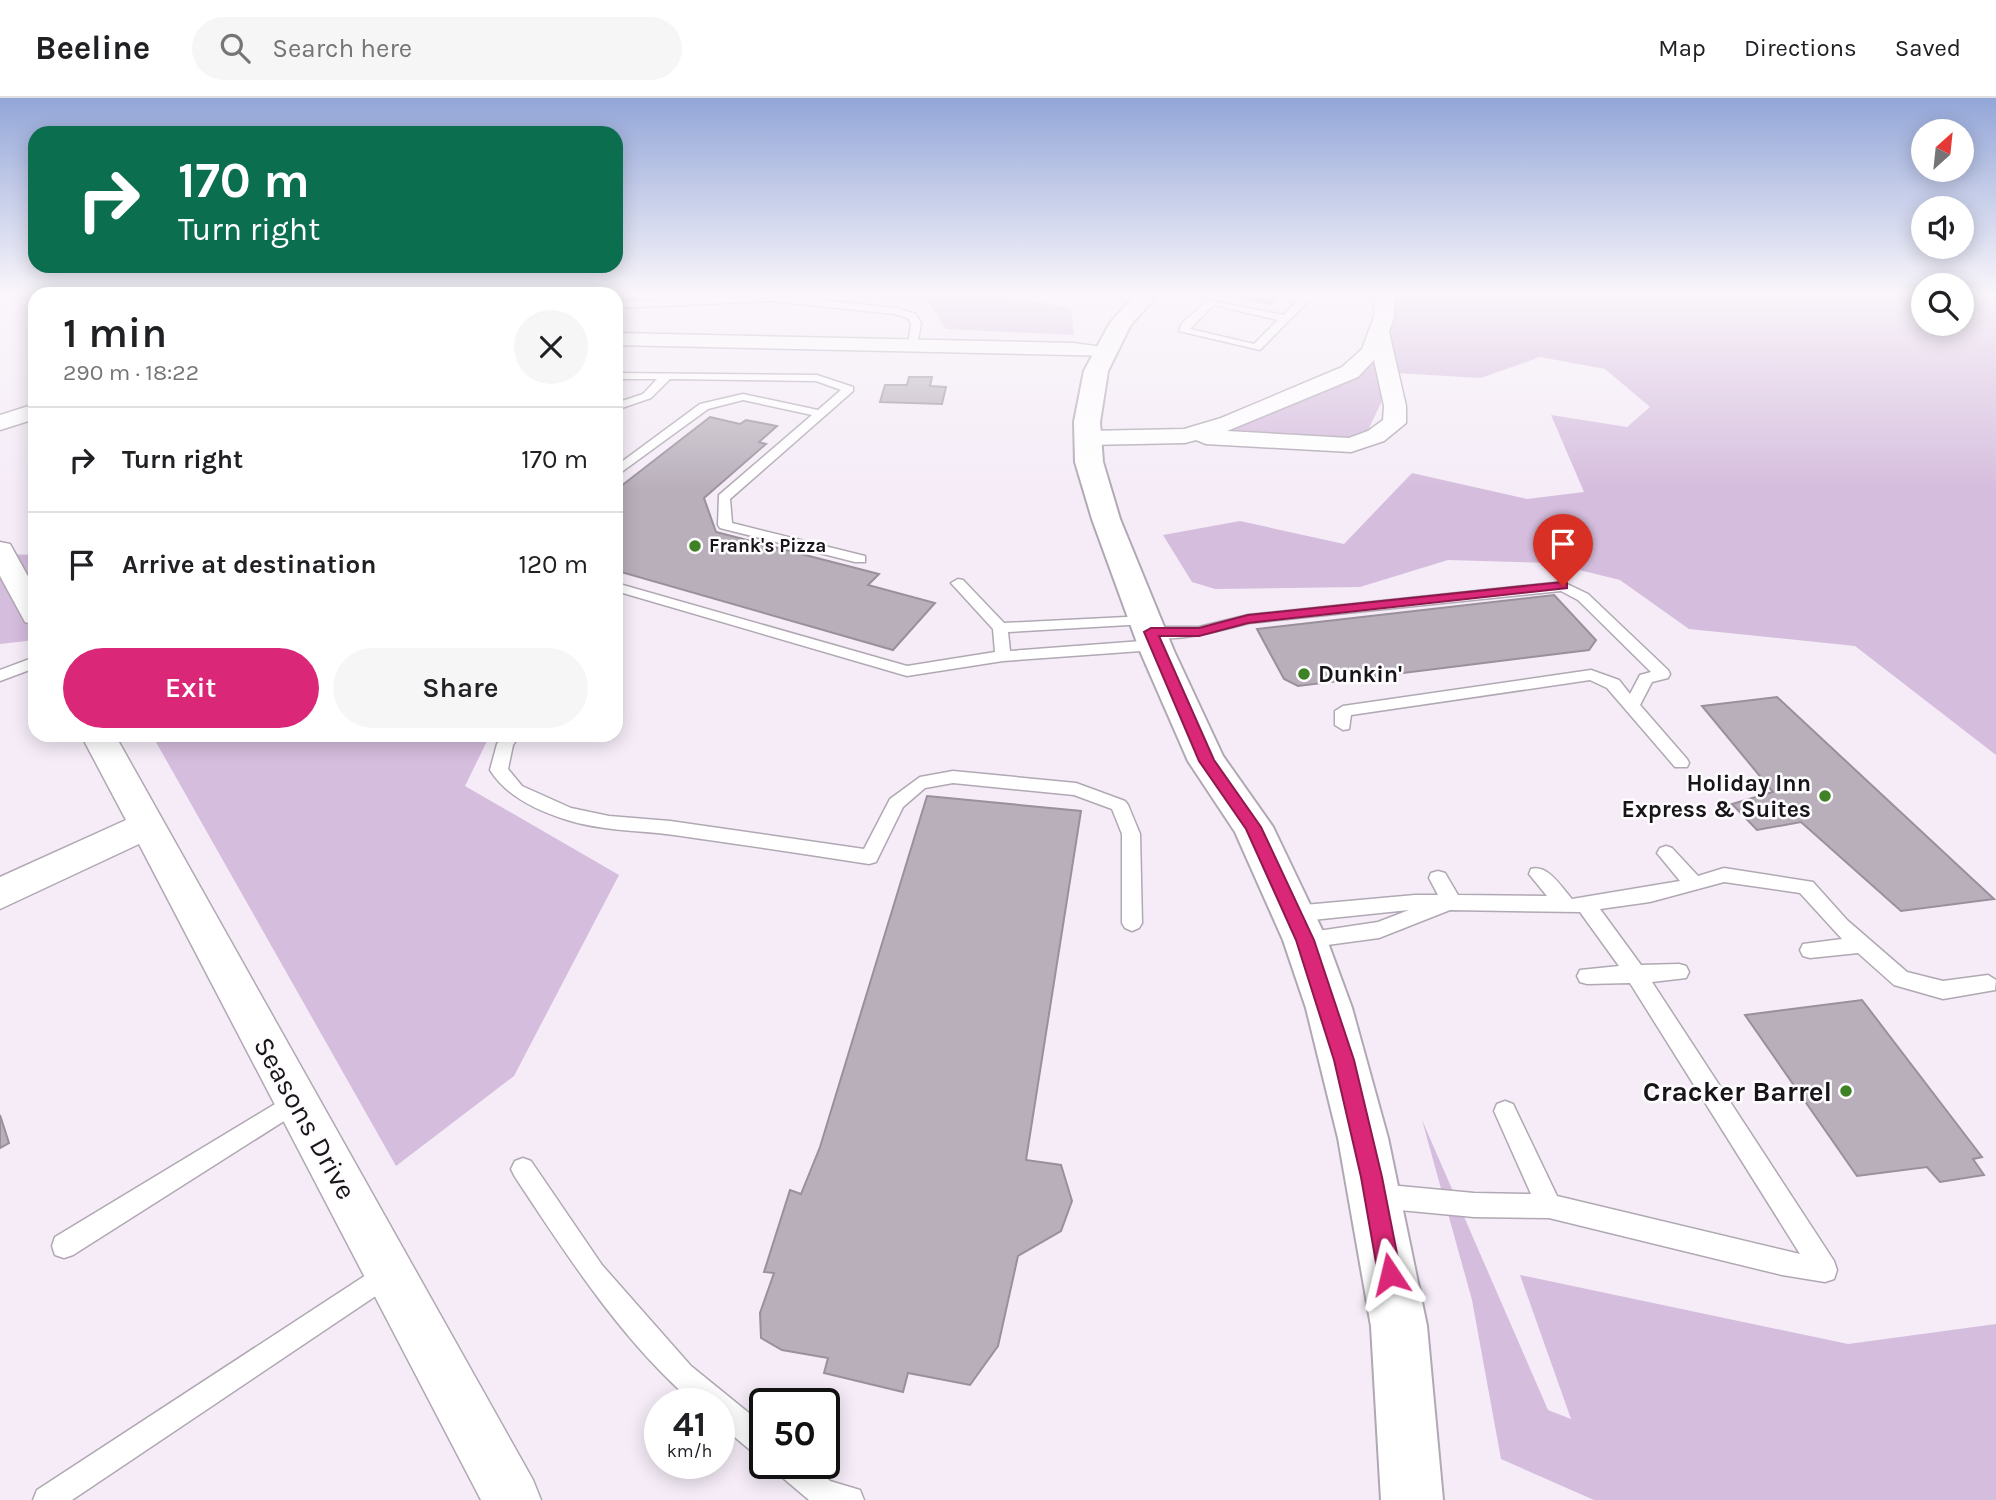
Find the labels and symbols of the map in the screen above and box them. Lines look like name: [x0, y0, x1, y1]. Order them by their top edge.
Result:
north arrow: [1911, 119, 1974, 182]
pin: [1533, 514, 1593, 586]
place label: Frank's Pizza: [709, 535, 826, 557]
marker: Frank's Pizza: [687, 538, 703, 554]
place label: Dunkin': [1318, 661, 1402, 688]
marker: Dunkin': [1296, 666, 1312, 682]
place label: Holiday Inn Express & Suites: [1621, 770, 1811, 823]
marker: Holiday Inn Express & Suites: [1817, 788, 1833, 804]
street label: Seasons Drive: [247, 1031, 363, 1205]
place label: Cracker Barrel: [1643, 1075, 1832, 1108]
marker: Cracker Barrel: [1838, 1083, 1854, 1099]
position arrow: [1353, 1237, 1427, 1311]
speed limit sign: 50: [749, 1388, 840, 1479]

